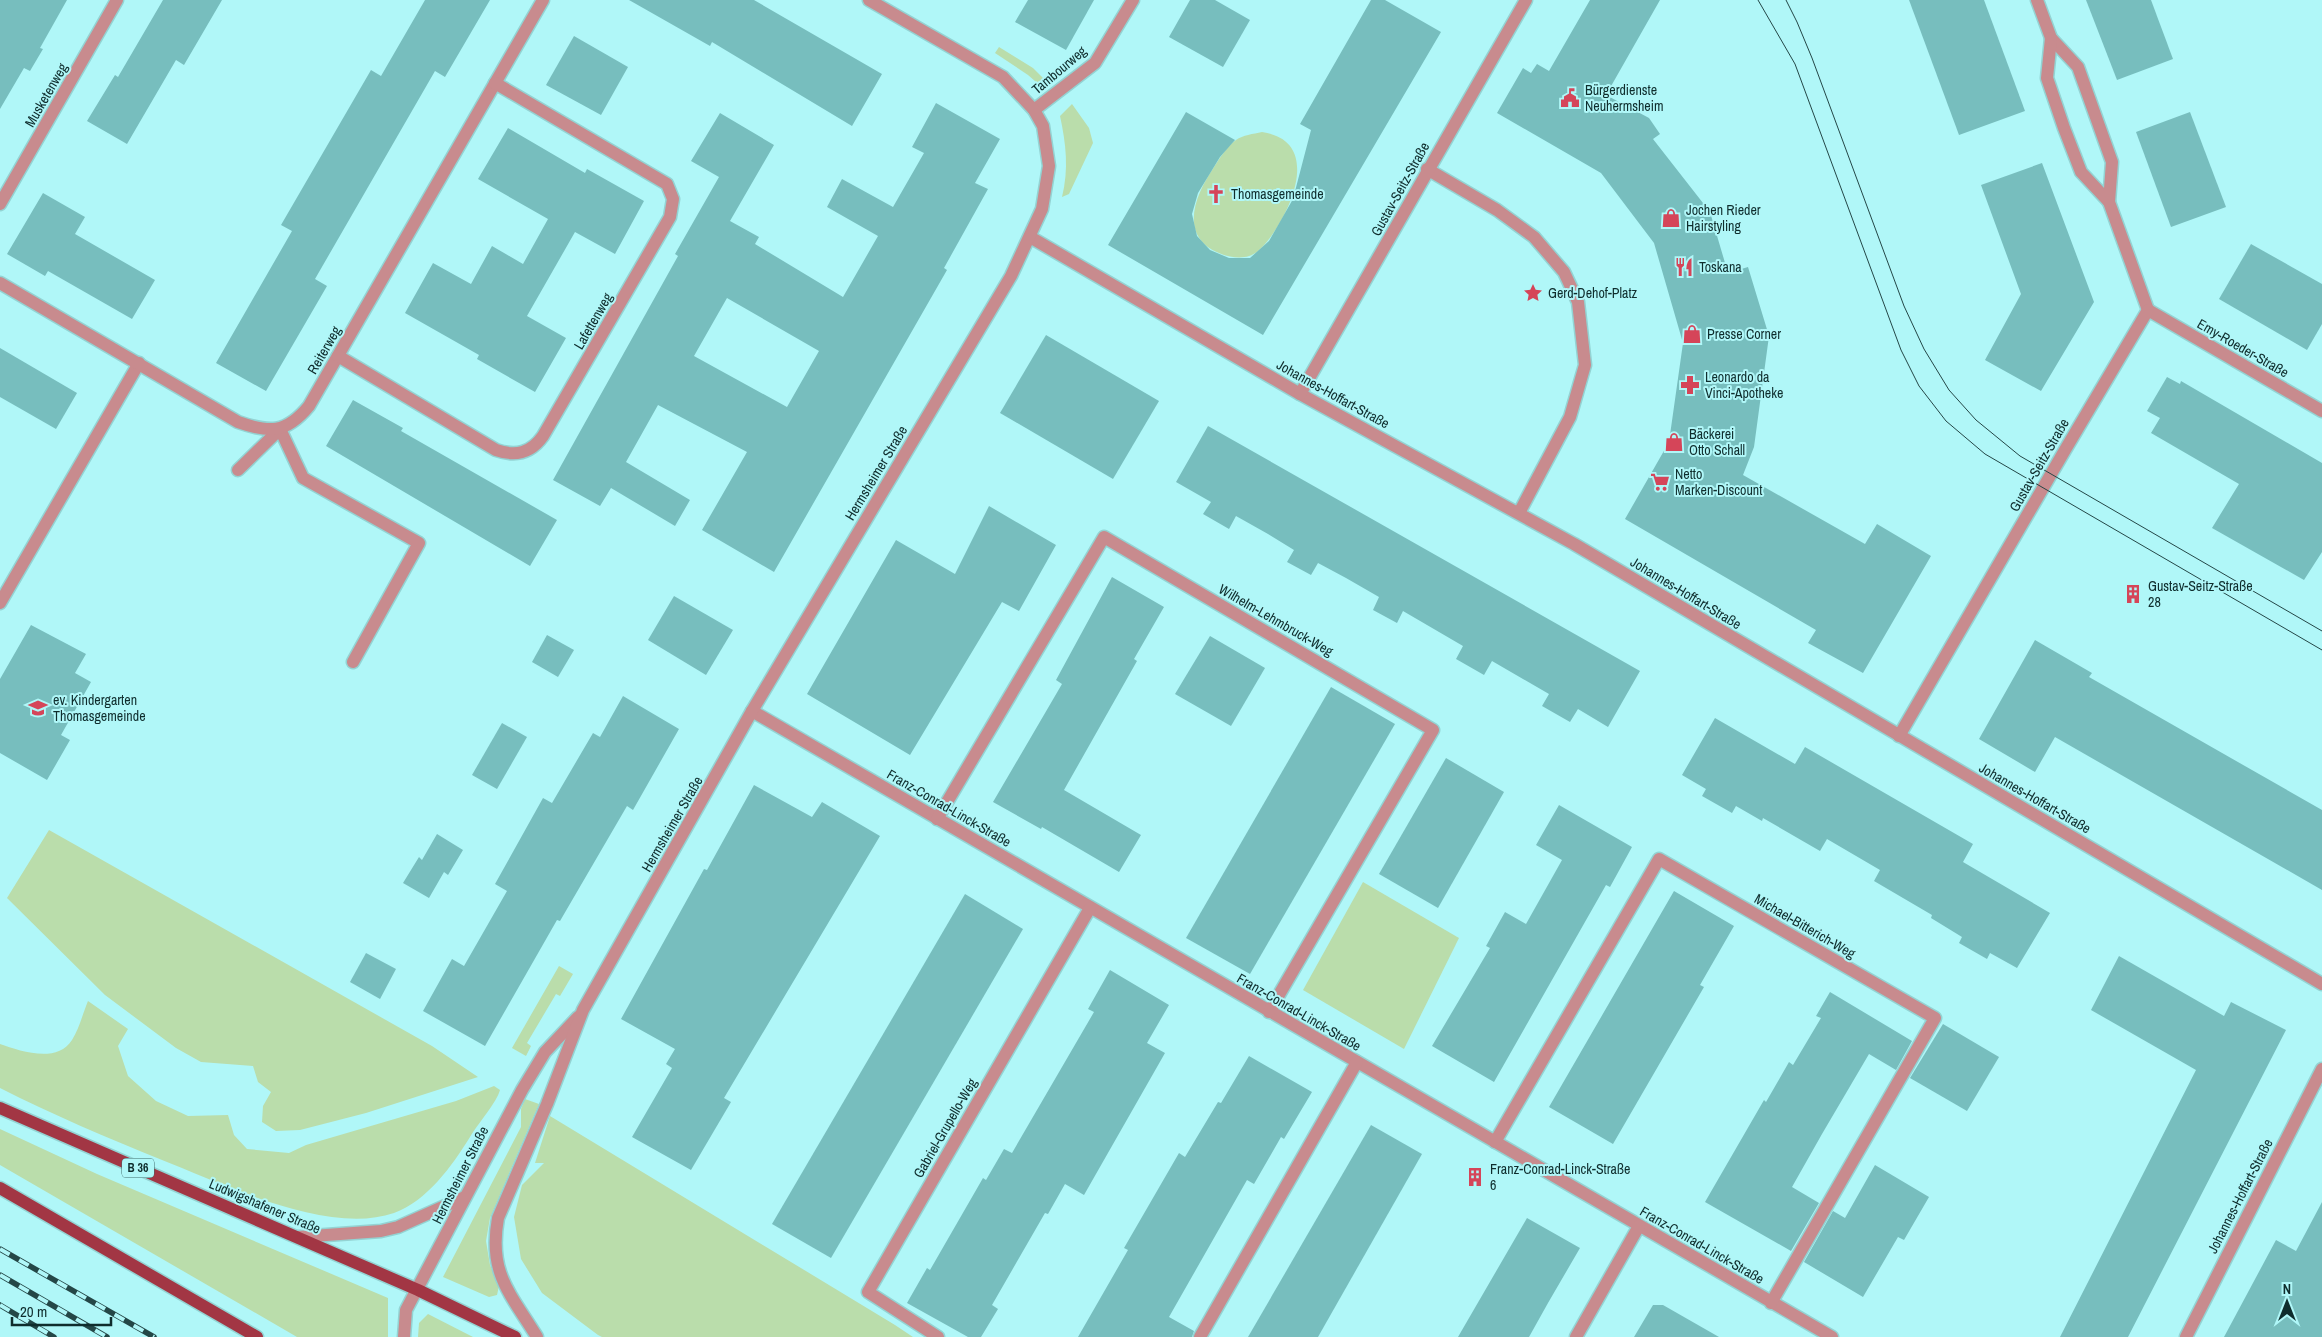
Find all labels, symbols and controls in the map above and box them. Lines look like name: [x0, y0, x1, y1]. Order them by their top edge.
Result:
street label: Tambourweg: [1028, 42, 1091, 98]
street label: Musketenweg: [20, 59, 72, 130]
place label: Bürgerdienste Neuhermsheim: [1585, 81, 1663, 115]
public building icon: Bürgerdienste Neuhermsheim: [1559, 87, 1581, 109]
street label: Gustav-Seitz-Straße: [1367, 139, 1433, 239]
church icon: Thomasgemeinde: [1205, 183, 1227, 205]
place label: Thomasgemeinde: [1231, 185, 1324, 203]
place label: Jochen Rieder Hairstyling: [1686, 201, 1761, 235]
shop icon: Jochen Rieder Hairstyling: [1660, 207, 1682, 229]
restaurant icon: Toskana: [1673, 256, 1695, 278]
place label: Toskana: [1699, 258, 1742, 276]
place icon: Gerd-Dehof-Platz: [1522, 282, 1544, 304]
place label: Gerd-Dehof-Platz: [1548, 284, 1638, 302]
street label: Lafettenweg: [570, 289, 617, 353]
street label: Emy-Roeder-Straße: [2194, 315, 2292, 381]
street label: Reiterweg: [303, 322, 345, 377]
shop icon: Presse Corner: [1681, 323, 1703, 345]
place label: Presse Corner: [1707, 325, 1781, 343]
street label: Johannes-Hoffart-Straße: [1273, 356, 1393, 432]
place label: Leonardo da Vinci-Apotheke: [1705, 368, 1783, 402]
pharmacy icon: Leonardo da Vinci-Apotheke: [1679, 374, 1701, 396]
street label: Gustav-Seitz-Straße: [2005, 415, 2073, 515]
street label: Hermsheimer Straße: [841, 422, 911, 524]
place label: Bäckerei Otto Schall: [1689, 425, 1745, 459]
shop icon: Bäckerei Otto Schall: [1663, 431, 1685, 453]
place label: Netto Marken-Discount: [1675, 465, 1762, 499]
supermarket icon: Netto Marken-Discount: [1649, 471, 1671, 493]
street label: Johannes-Hoffart-Straße: [1627, 553, 1745, 633]
place label: Gustav-Seitz-Straße 28: [2148, 577, 2253, 611]
street label: Wilhelm-Lehmbruck-Weg: [1216, 580, 1337, 660]
building icon: Gustav-Seitz-Straße 28: [2122, 583, 2144, 605]
place label: ev. Kindergarten Thomasgemeinde: [53, 691, 146, 725]
school or university icon: ev. Kindergarten Thomasgemeinde: [27, 697, 49, 719]
street label: Johannes-Hoffart-Straße: [1976, 759, 2094, 837]
street label: Franz-Conrad-Linck-Straße: [884, 765, 1014, 851]
street label: Hermsheimer Straße: [637, 773, 707, 875]
street label: Michael-Bitterich-Weg: [1751, 890, 1859, 963]
street label: Franz-Conrad-Linck-Straße: [1234, 969, 1364, 1055]
street label: Gabriel-Grupello-Weg: [909, 1074, 981, 1181]
street label: Hermsheimer Straße: [428, 1123, 492, 1227]
street label: Johannes-Hoffart-Straße: [2203, 1136, 2277, 1256]
road number: B 36: [122, 1158, 154, 1178]
place label: Franz-Conrad-Linck-Straße 6: [1490, 1160, 1630, 1194]
building icon: Franz-Conrad-Linck-Straße 6: [1464, 1166, 1486, 1188]
street label: Ludwigshafener Straße: [207, 1174, 323, 1238]
street label: Franz-Conrad-Linck-Straße: [1637, 1202, 1767, 1288]
north arrow: [2262, 1277, 2312, 1327]
text: N: [2283, 1280, 2291, 1298]
scale bar: [12, 1294, 111, 1326]
text: 20 m: [20, 1301, 47, 1322]

